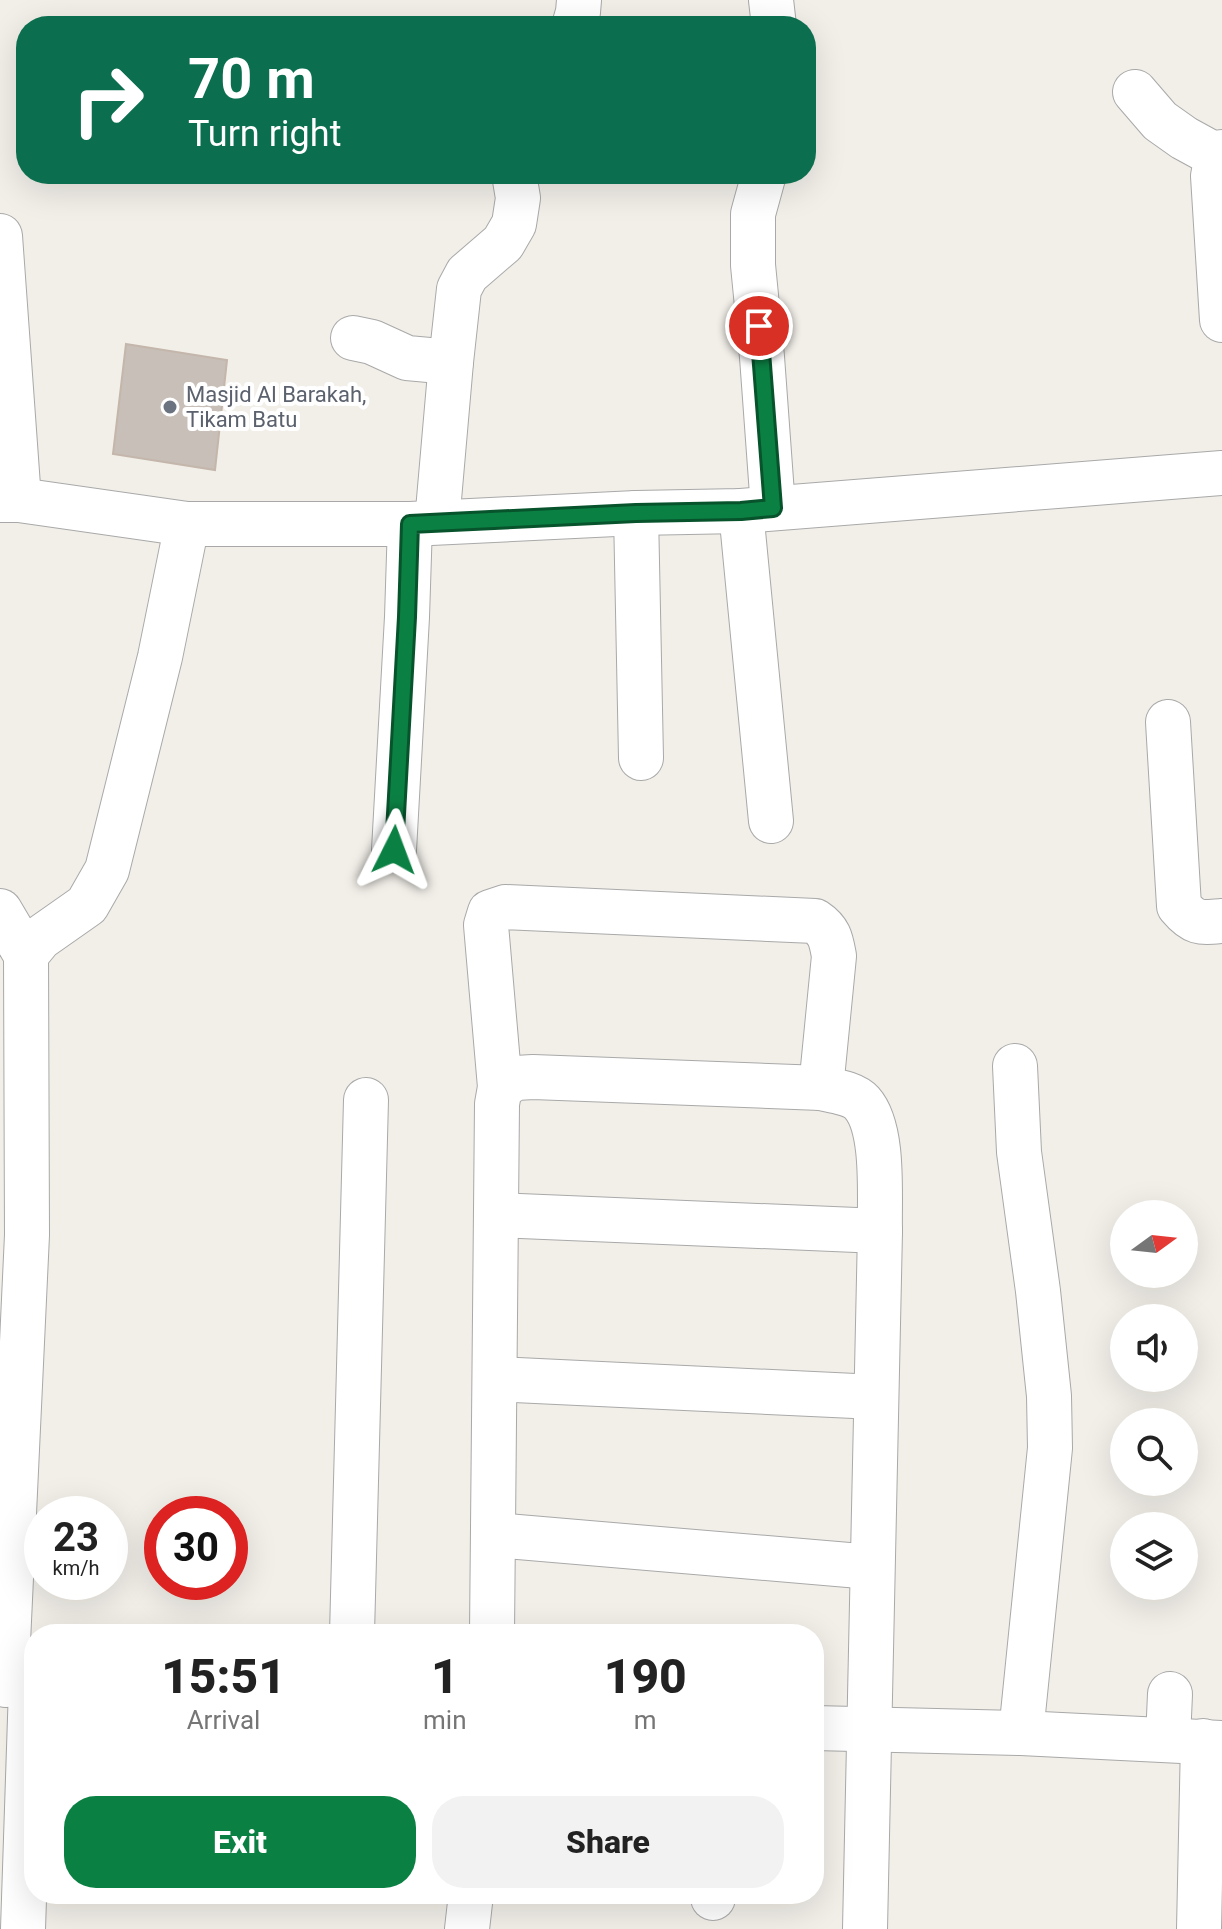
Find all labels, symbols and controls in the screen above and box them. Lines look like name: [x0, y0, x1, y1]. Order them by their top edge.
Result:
text: 70 m: [188, 46, 315, 112]
icon: right: [56, 48, 160, 152]
text: Turn right: [188, 113, 341, 155]
pin: [725, 292, 793, 360]
icon: arrive: [737, 304, 781, 348]
place label: Masjid Al Barakah, Tikam Batu: [186, 382, 366, 432]
marker: Masjid Al Barakah, Tikam Batu: [161, 398, 179, 416]
position arrow: [352, 808, 436, 892]
north arrow: [1110, 1200, 1198, 1288]
map controls: [1110, 1200, 1198, 1600]
button: sound: [1110, 1304, 1198, 1392]
button: search: [1110, 1408, 1198, 1496]
speed limit sign: 30: [144, 1496, 248, 1600]
button: layers: [1110, 1512, 1198, 1600]
text: 23: [53, 1514, 99, 1561]
text: km/h: [53, 1556, 99, 1580]
text: 15:51: [161, 1648, 286, 1705]
text: 1: [431, 1648, 459, 1705]
text: 190: [604, 1648, 687, 1705]
text: Arrival: [187, 1705, 260, 1735]
text: min: [423, 1705, 467, 1735]
text: m: [634, 1705, 657, 1735]
button: Exit: [64, 1796, 416, 1888]
button: Share: [432, 1796, 784, 1888]

